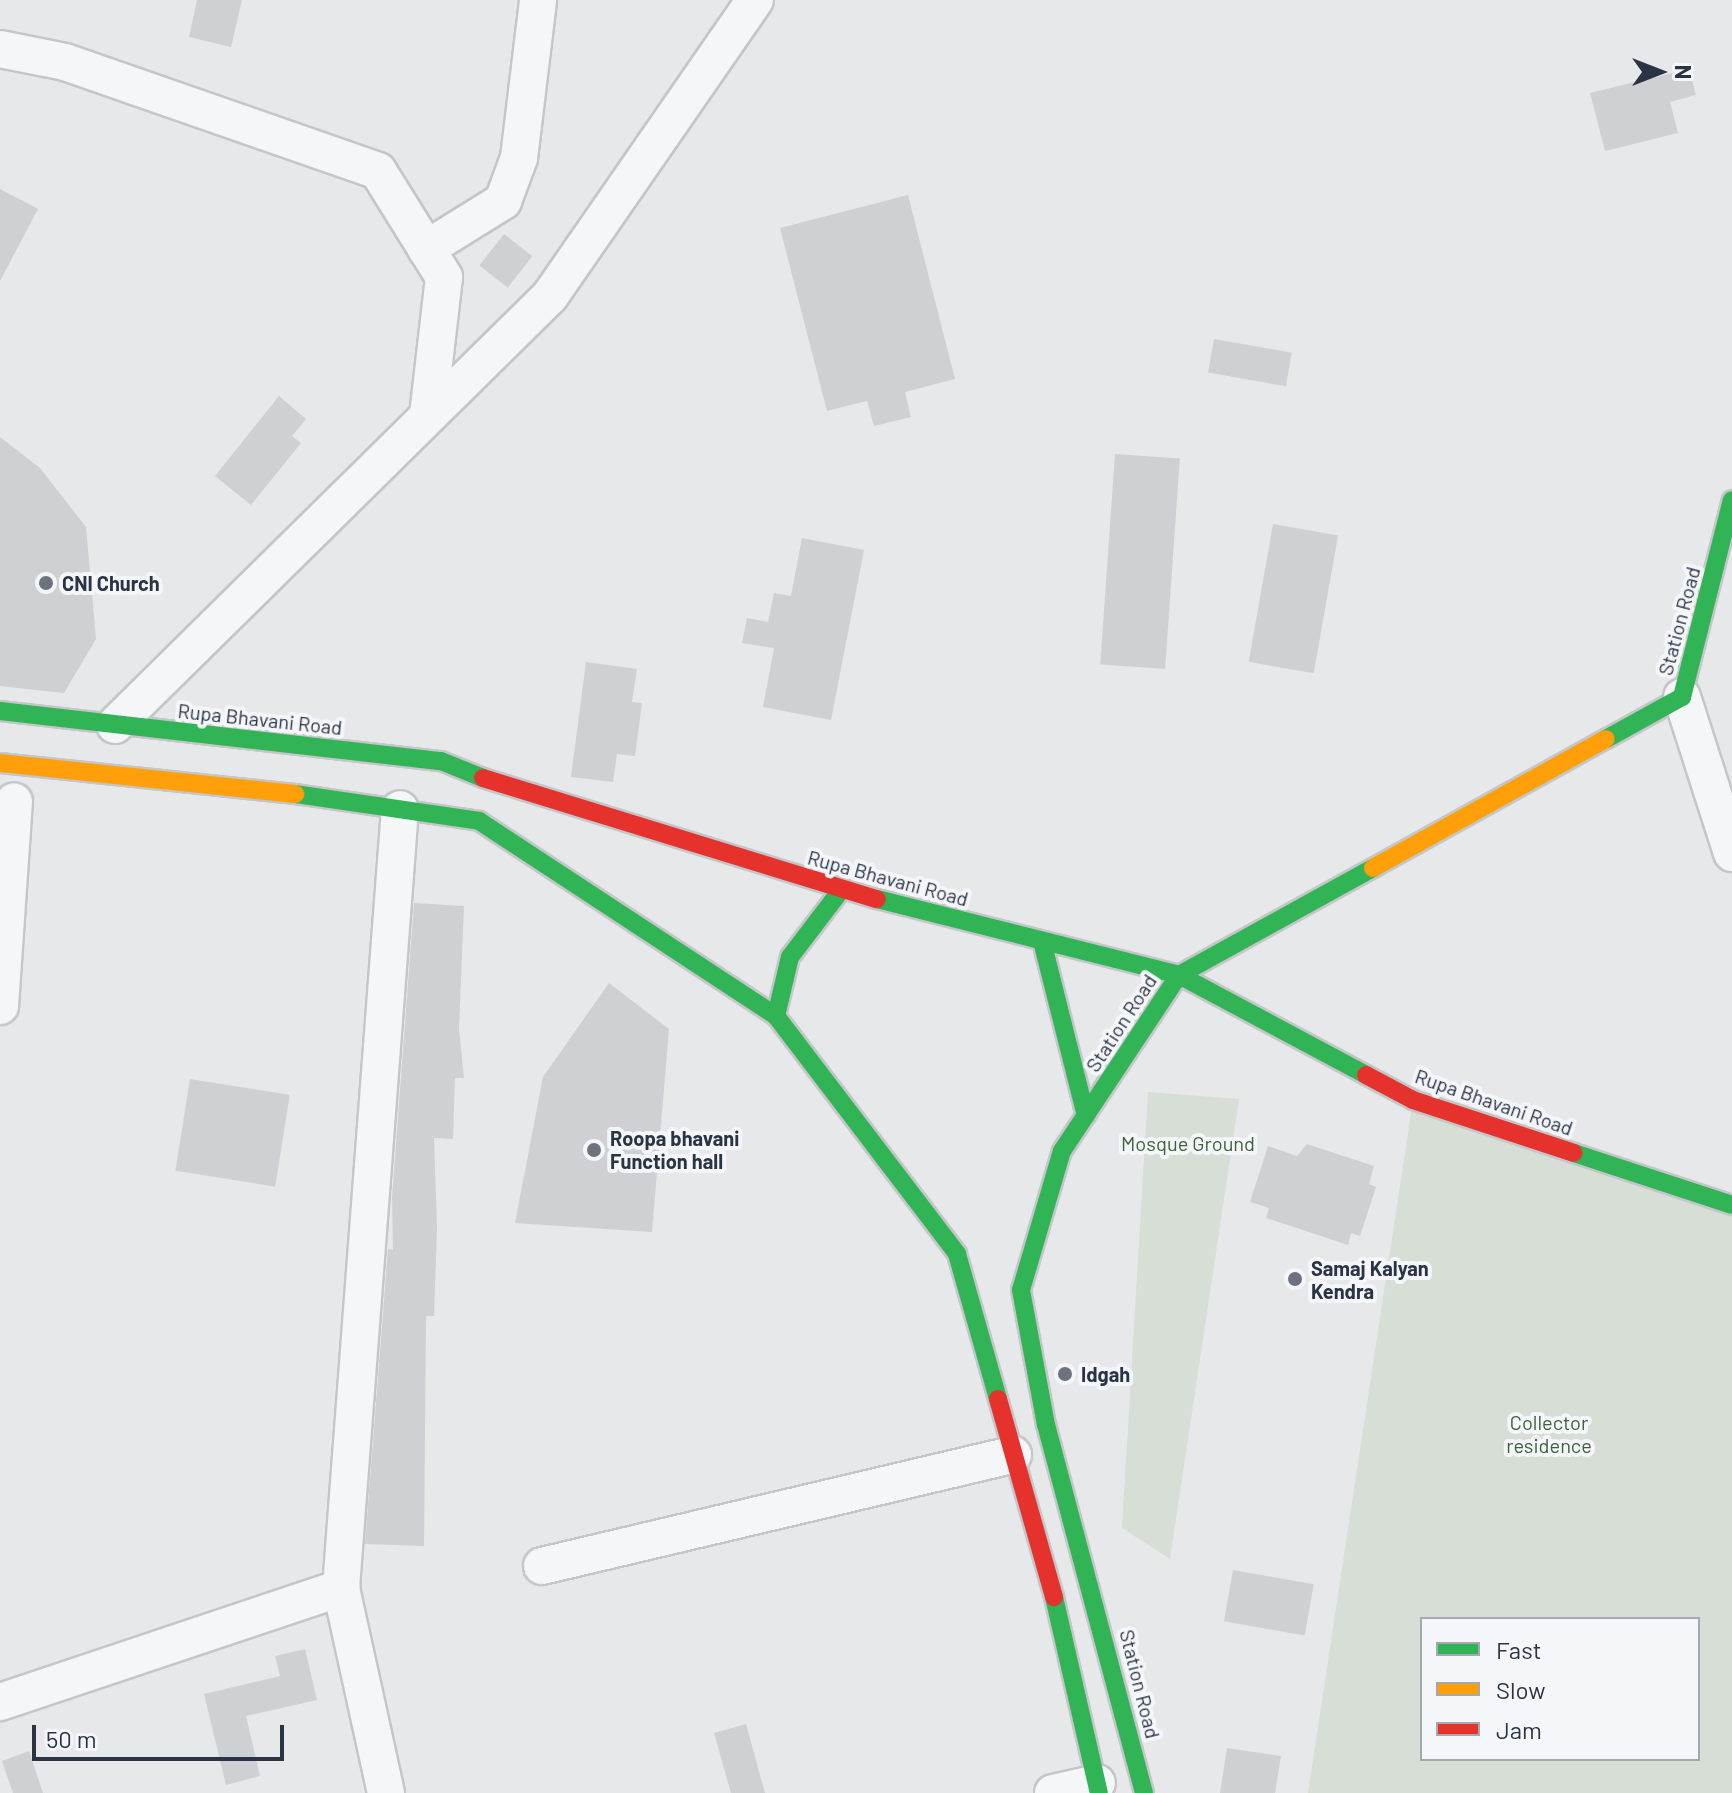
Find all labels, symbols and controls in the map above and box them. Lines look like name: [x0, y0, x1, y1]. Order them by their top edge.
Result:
north arrow: [1620, 32, 1700, 112]
text: N: [1671, 65, 1697, 79]
street label: Station Road: [1653, 564, 1705, 678]
place label: CNI Church: [62, 571, 160, 595]
marker: CNI Church: [37, 574, 55, 592]
street label: Rupa Bhavani Road: [177, 698, 343, 740]
street label: Rupa Bhavani Road: [805, 845, 971, 911]
street label: Station Road: [1081, 970, 1161, 1076]
street label: Rupa Bhavani Road: [1412, 1064, 1576, 1140]
place label: Roopa bhavani Function hall: [610, 1126, 739, 1173]
park label: Mosque Ground: [1121, 1131, 1255, 1155]
marker: Roopa bhavani Function hall: [585, 1141, 603, 1159]
place label: Samaj Kalyan Kendra: [1311, 1256, 1429, 1303]
marker: Samaj Kalyan Kendra: [1286, 1270, 1304, 1288]
place label: Idgah: [1081, 1362, 1130, 1386]
marker: Idgah: [1056, 1365, 1074, 1383]
park label: Collector residence: [1506, 1411, 1592, 1458]
legend: [1420, 1617, 1700, 1761]
street label: Station Road: [1115, 1627, 1165, 1741]
text: Fast: [1496, 1635, 1541, 1664]
text: Slow: [1496, 1675, 1545, 1704]
scale bar: [36, 1709, 288, 1759]
text: Jam: [1496, 1715, 1542, 1744]
text: 50 m: [46, 1724, 97, 1753]

